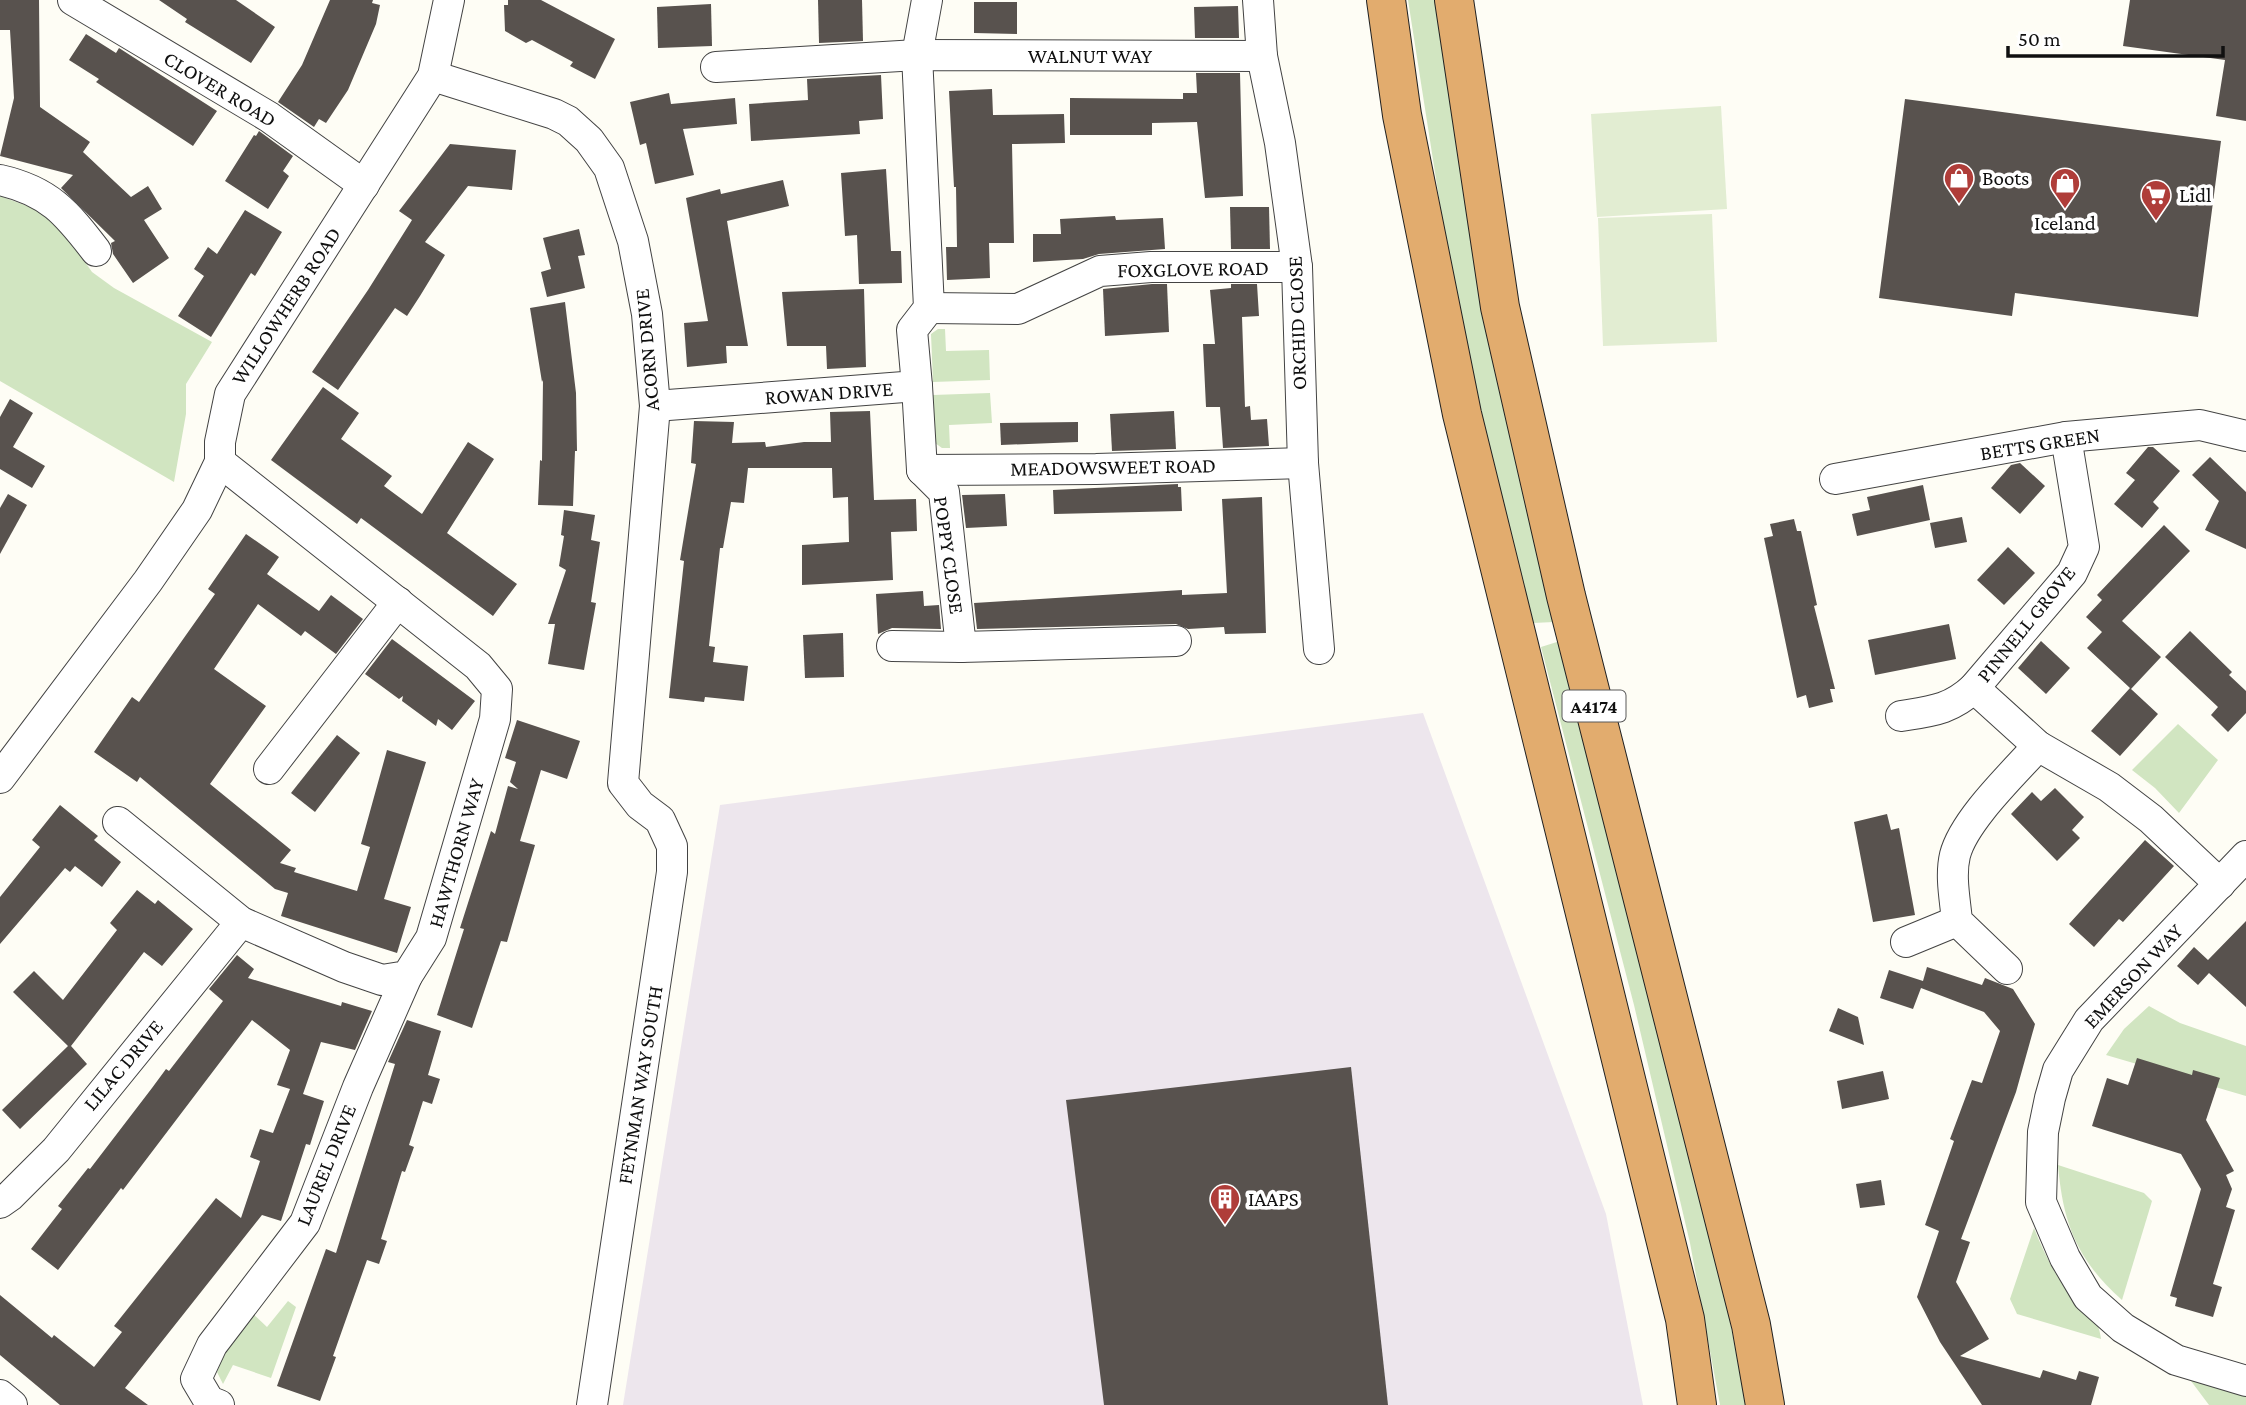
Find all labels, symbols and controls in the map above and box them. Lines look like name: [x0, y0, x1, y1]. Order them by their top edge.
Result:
scale bar: [2008, 14, 2223, 58]
text: 50 m: [2018, 27, 2061, 51]
street label: WALNUT WAY: [1028, 44, 1153, 68]
street label: CLOVER ROAD: [159, 46, 281, 132]
shop icon: Boots: [1942, 161, 1976, 205]
place label: Boots: [1982, 166, 2029, 190]
shop icon: Iceland: [2048, 166, 2082, 210]
supermarket icon: Lidl: [2139, 178, 2173, 222]
place label: Lidl: [2179, 183, 2212, 207]
place label: Iceland: [2034, 211, 2096, 235]
street label: WILLOWHERB ROAD: [226, 223, 346, 389]
street label: FOXGLOVE ROAD: [1117, 256, 1269, 282]
street label: ORCHID CLOSE: [1283, 256, 1311, 390]
street label: ACORN DRIVE: [630, 288, 664, 412]
street label: ROWAN DRIVE: [764, 377, 894, 409]
street label: BETTS GREEN: [1978, 423, 2102, 465]
street label: MEADOWSWEET ROAD: [1010, 453, 1216, 481]
street label: POPPY CLOSE: [929, 495, 969, 615]
street label: PINNELL GROVE: [1972, 561, 2080, 687]
road number: A4174: [1562, 691, 1626, 722]
street label: HAWTHORN WAY: [423, 775, 489, 930]
street label: EMERSON WAY: [2079, 918, 2188, 1033]
street label: FEYNMAN WAY SOUTH: [612, 984, 668, 1186]
street label: LILAC DRIVE: [78, 1015, 168, 1115]
street label: LAUREL DRIVE: [291, 1101, 361, 1229]
building icon: IAAPS: [1208, 1182, 1242, 1226]
place label: IAAPS: [1248, 1187, 1299, 1211]

